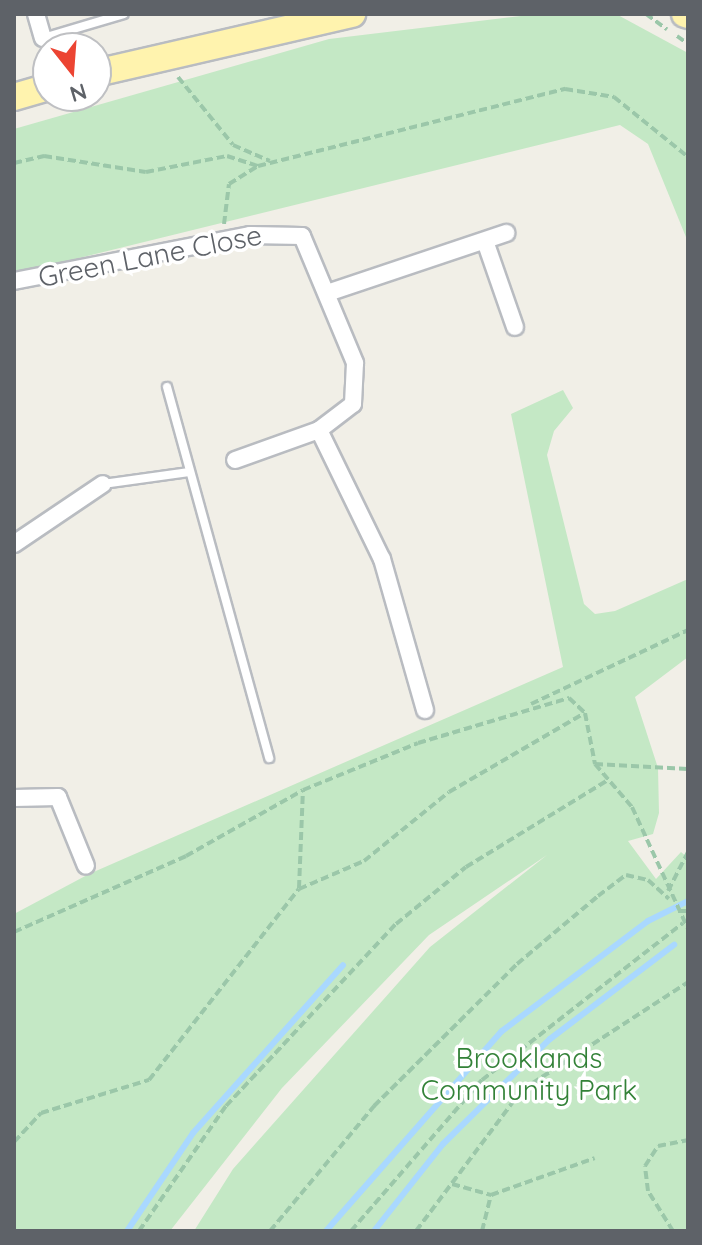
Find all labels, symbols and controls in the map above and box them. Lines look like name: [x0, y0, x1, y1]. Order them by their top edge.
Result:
north arrow: [32, 32, 112, 112]
text: N: [67, 77, 90, 109]
street label: Green Lane Close: [35, 218, 265, 294]
park label: Brooklands Community Park: [421, 1041, 637, 1107]

